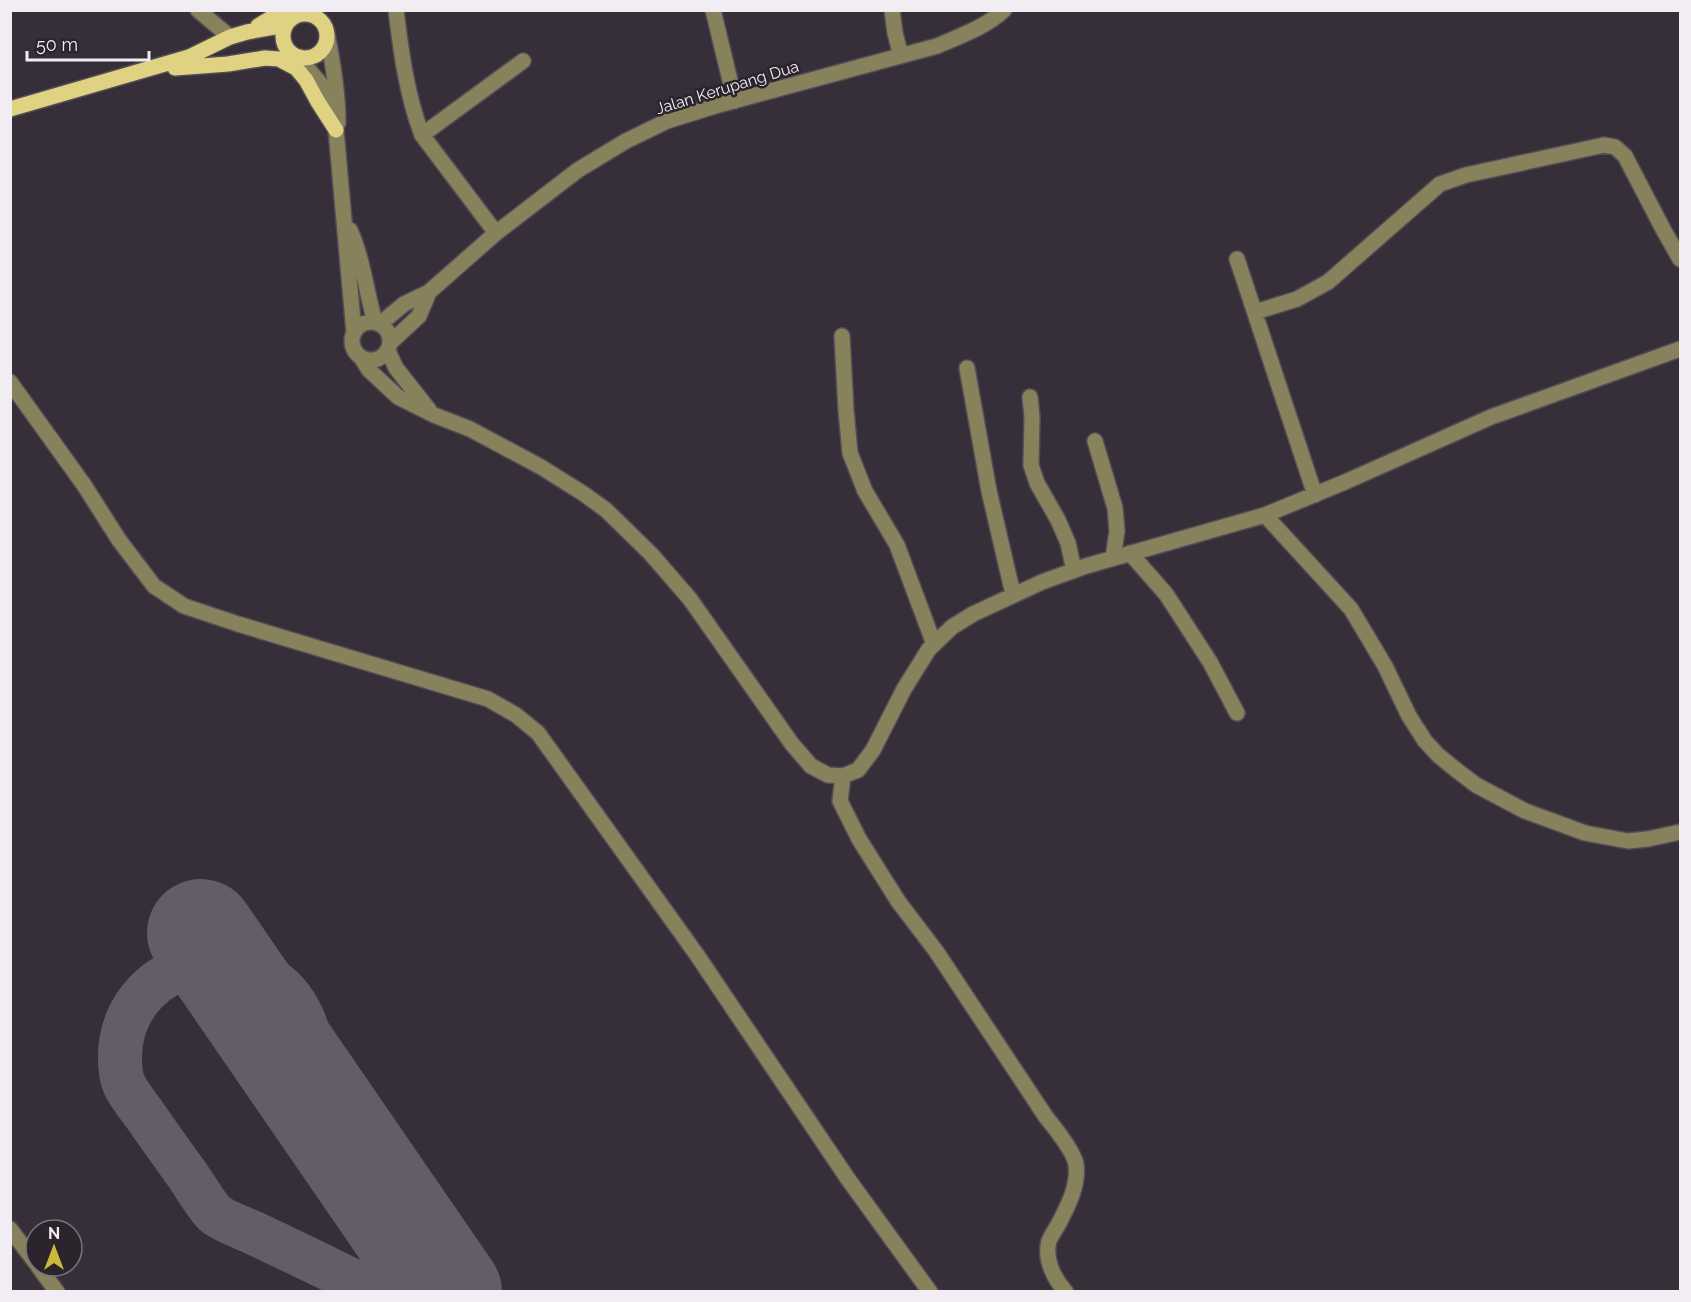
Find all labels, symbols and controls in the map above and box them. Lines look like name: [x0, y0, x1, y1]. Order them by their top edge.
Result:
scale bar: [27, 24, 148, 62]
text: 50 m: [36, 34, 78, 55]
street label: Jalan Kerupang Dua: [653, 57, 801, 118]
north arrow: [24, 1218, 84, 1278]
text: N: [48, 1224, 60, 1243]

